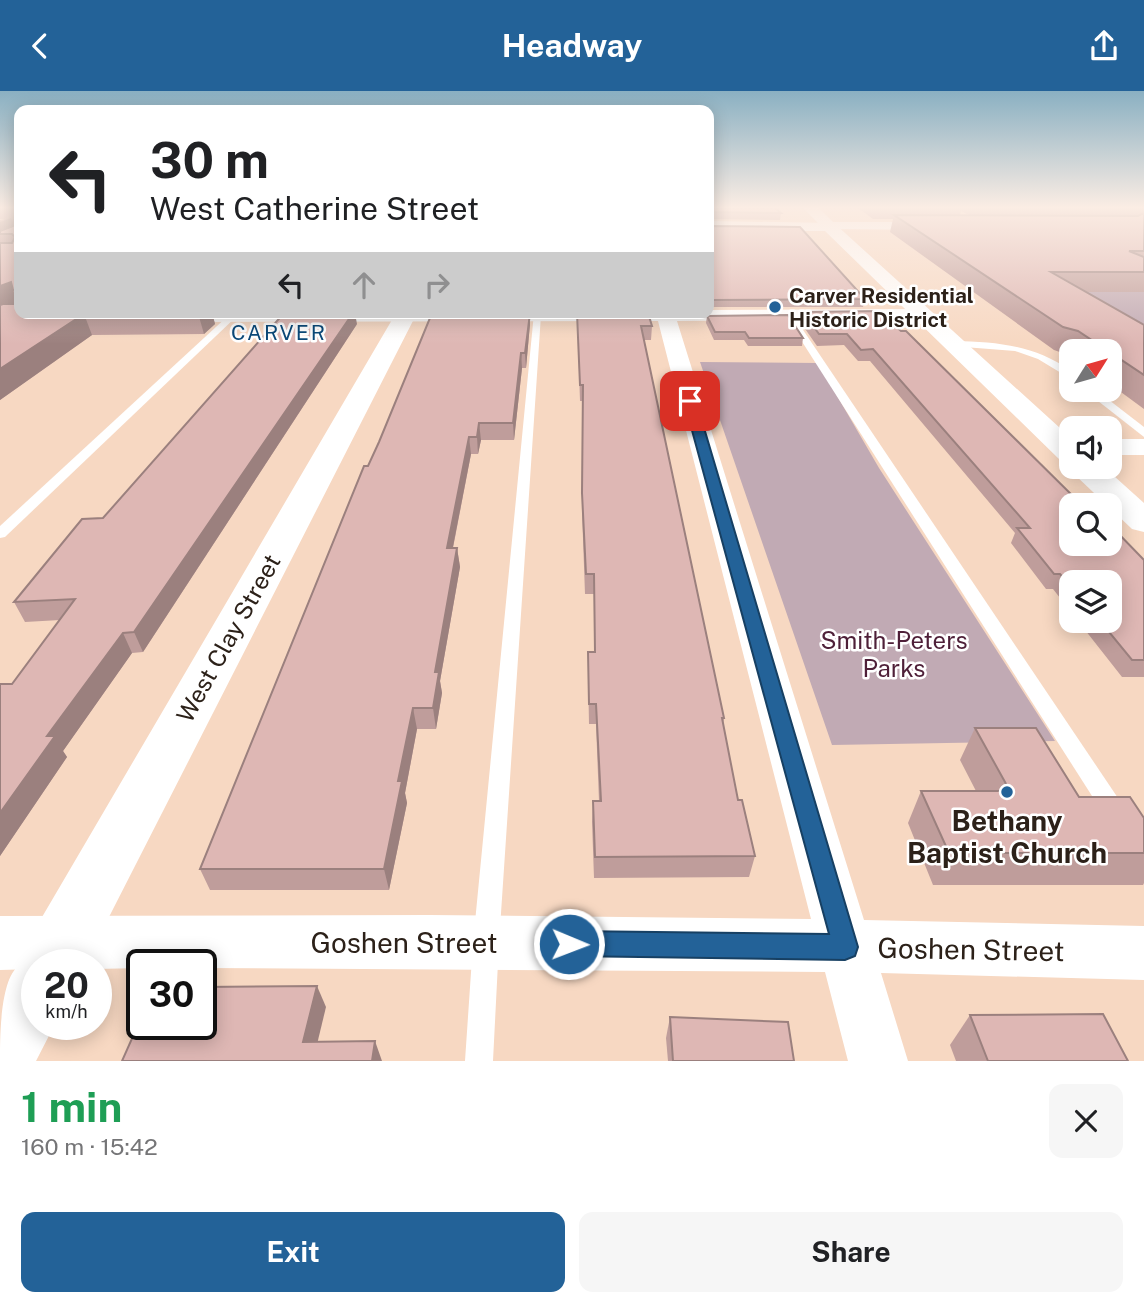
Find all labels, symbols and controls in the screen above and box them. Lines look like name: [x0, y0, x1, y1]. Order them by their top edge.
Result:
icon: back: [21, 27, 59, 65]
text: Headway: [502, 27, 642, 64]
icon: share: [1085, 27, 1123, 65]
text: 30 m: [150, 131, 269, 189]
icon: left: [35, 133, 126, 224]
text: West Catherine Street: [150, 190, 479, 227]
icon: left: [272, 266, 310, 304]
icon: ahead: [345, 266, 383, 304]
icon: right: [418, 266, 456, 304]
place label: Carver Residential Historic District: [789, 283, 974, 332]
marker: Carver Residential Historic District: [767, 299, 783, 315]
district label: CARVER: [231, 320, 327, 345]
north arrow: [1059, 339, 1122, 403]
map controls: [1059, 339, 1122, 633]
pin: [660, 371, 720, 431]
icon: arrive: [671, 382, 709, 420]
button: sound: [1059, 416, 1122, 479]
button: search: [1059, 493, 1122, 556]
street label: West Clay Street: [170, 549, 286, 727]
button: layers: [1059, 570, 1122, 633]
park label: Smith-Peters Parks: [820, 626, 968, 682]
marker: Bethany Baptist Church: [999, 784, 1015, 800]
place label: Bethany Baptist Church: [907, 804, 1107, 869]
position arrow: [532, 907, 606, 981]
street label: Goshen Street: [310, 926, 498, 959]
street label: Goshen Street: [877, 931, 1065, 967]
speed limit sign: 30: [126, 949, 217, 1040]
text: 20: [44, 965, 89, 1006]
text: km/h: [45, 1001, 88, 1022]
text: 1 min: [21, 1082, 122, 1131]
button: close: [1049, 1084, 1123, 1158]
text: 160 m · 15:42: [21, 1133, 158, 1160]
button: Exit: [21, 1212, 565, 1292]
button: Share: [579, 1212, 1123, 1292]

